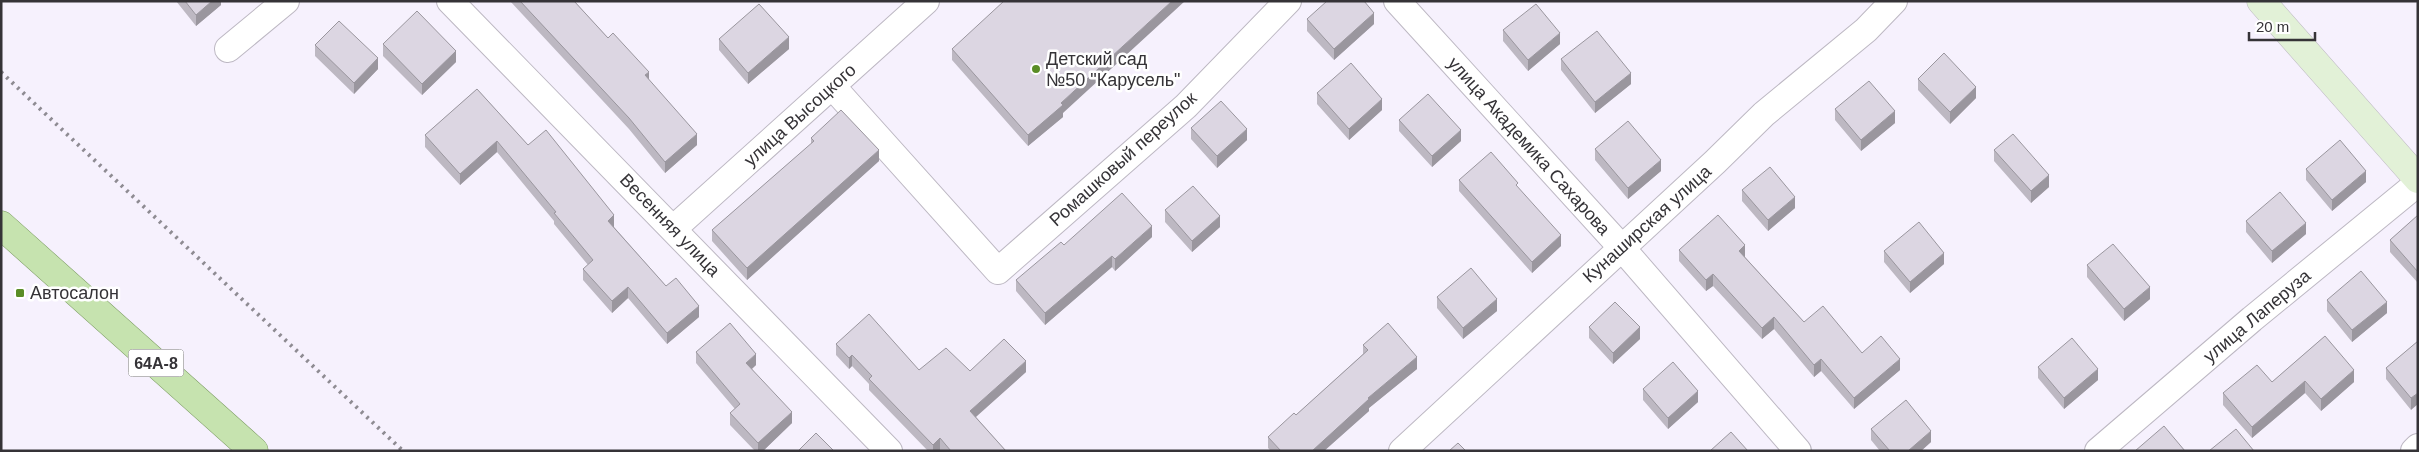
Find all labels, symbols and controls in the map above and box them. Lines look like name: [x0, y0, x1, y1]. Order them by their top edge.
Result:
scale bar: [2249, 10, 2315, 42]
text: 20 m: [2256, 18, 2289, 35]
place label: Детский сад №50 "Карусель": [1046, 49, 1181, 90]
street label: улица Академика Сахарова: [1444, 53, 1615, 240]
street label: улица Высоцкого: [740, 60, 860, 170]
marker: Детский сад №50 "Карусель": [1030, 63, 1042, 75]
street label: Ромашковый переулок: [1046, 88, 1201, 230]
street label: Кунаширская улица: [1579, 161, 1716, 287]
street label: Весенняя улица: [616, 170, 725, 281]
street label: улица Лаперуза: [2200, 265, 2315, 366]
place label: Автосалон: [30, 283, 119, 303]
marker: Автосалон: [14, 287, 26, 299]
road number: 64А-8: [128, 349, 184, 376]

